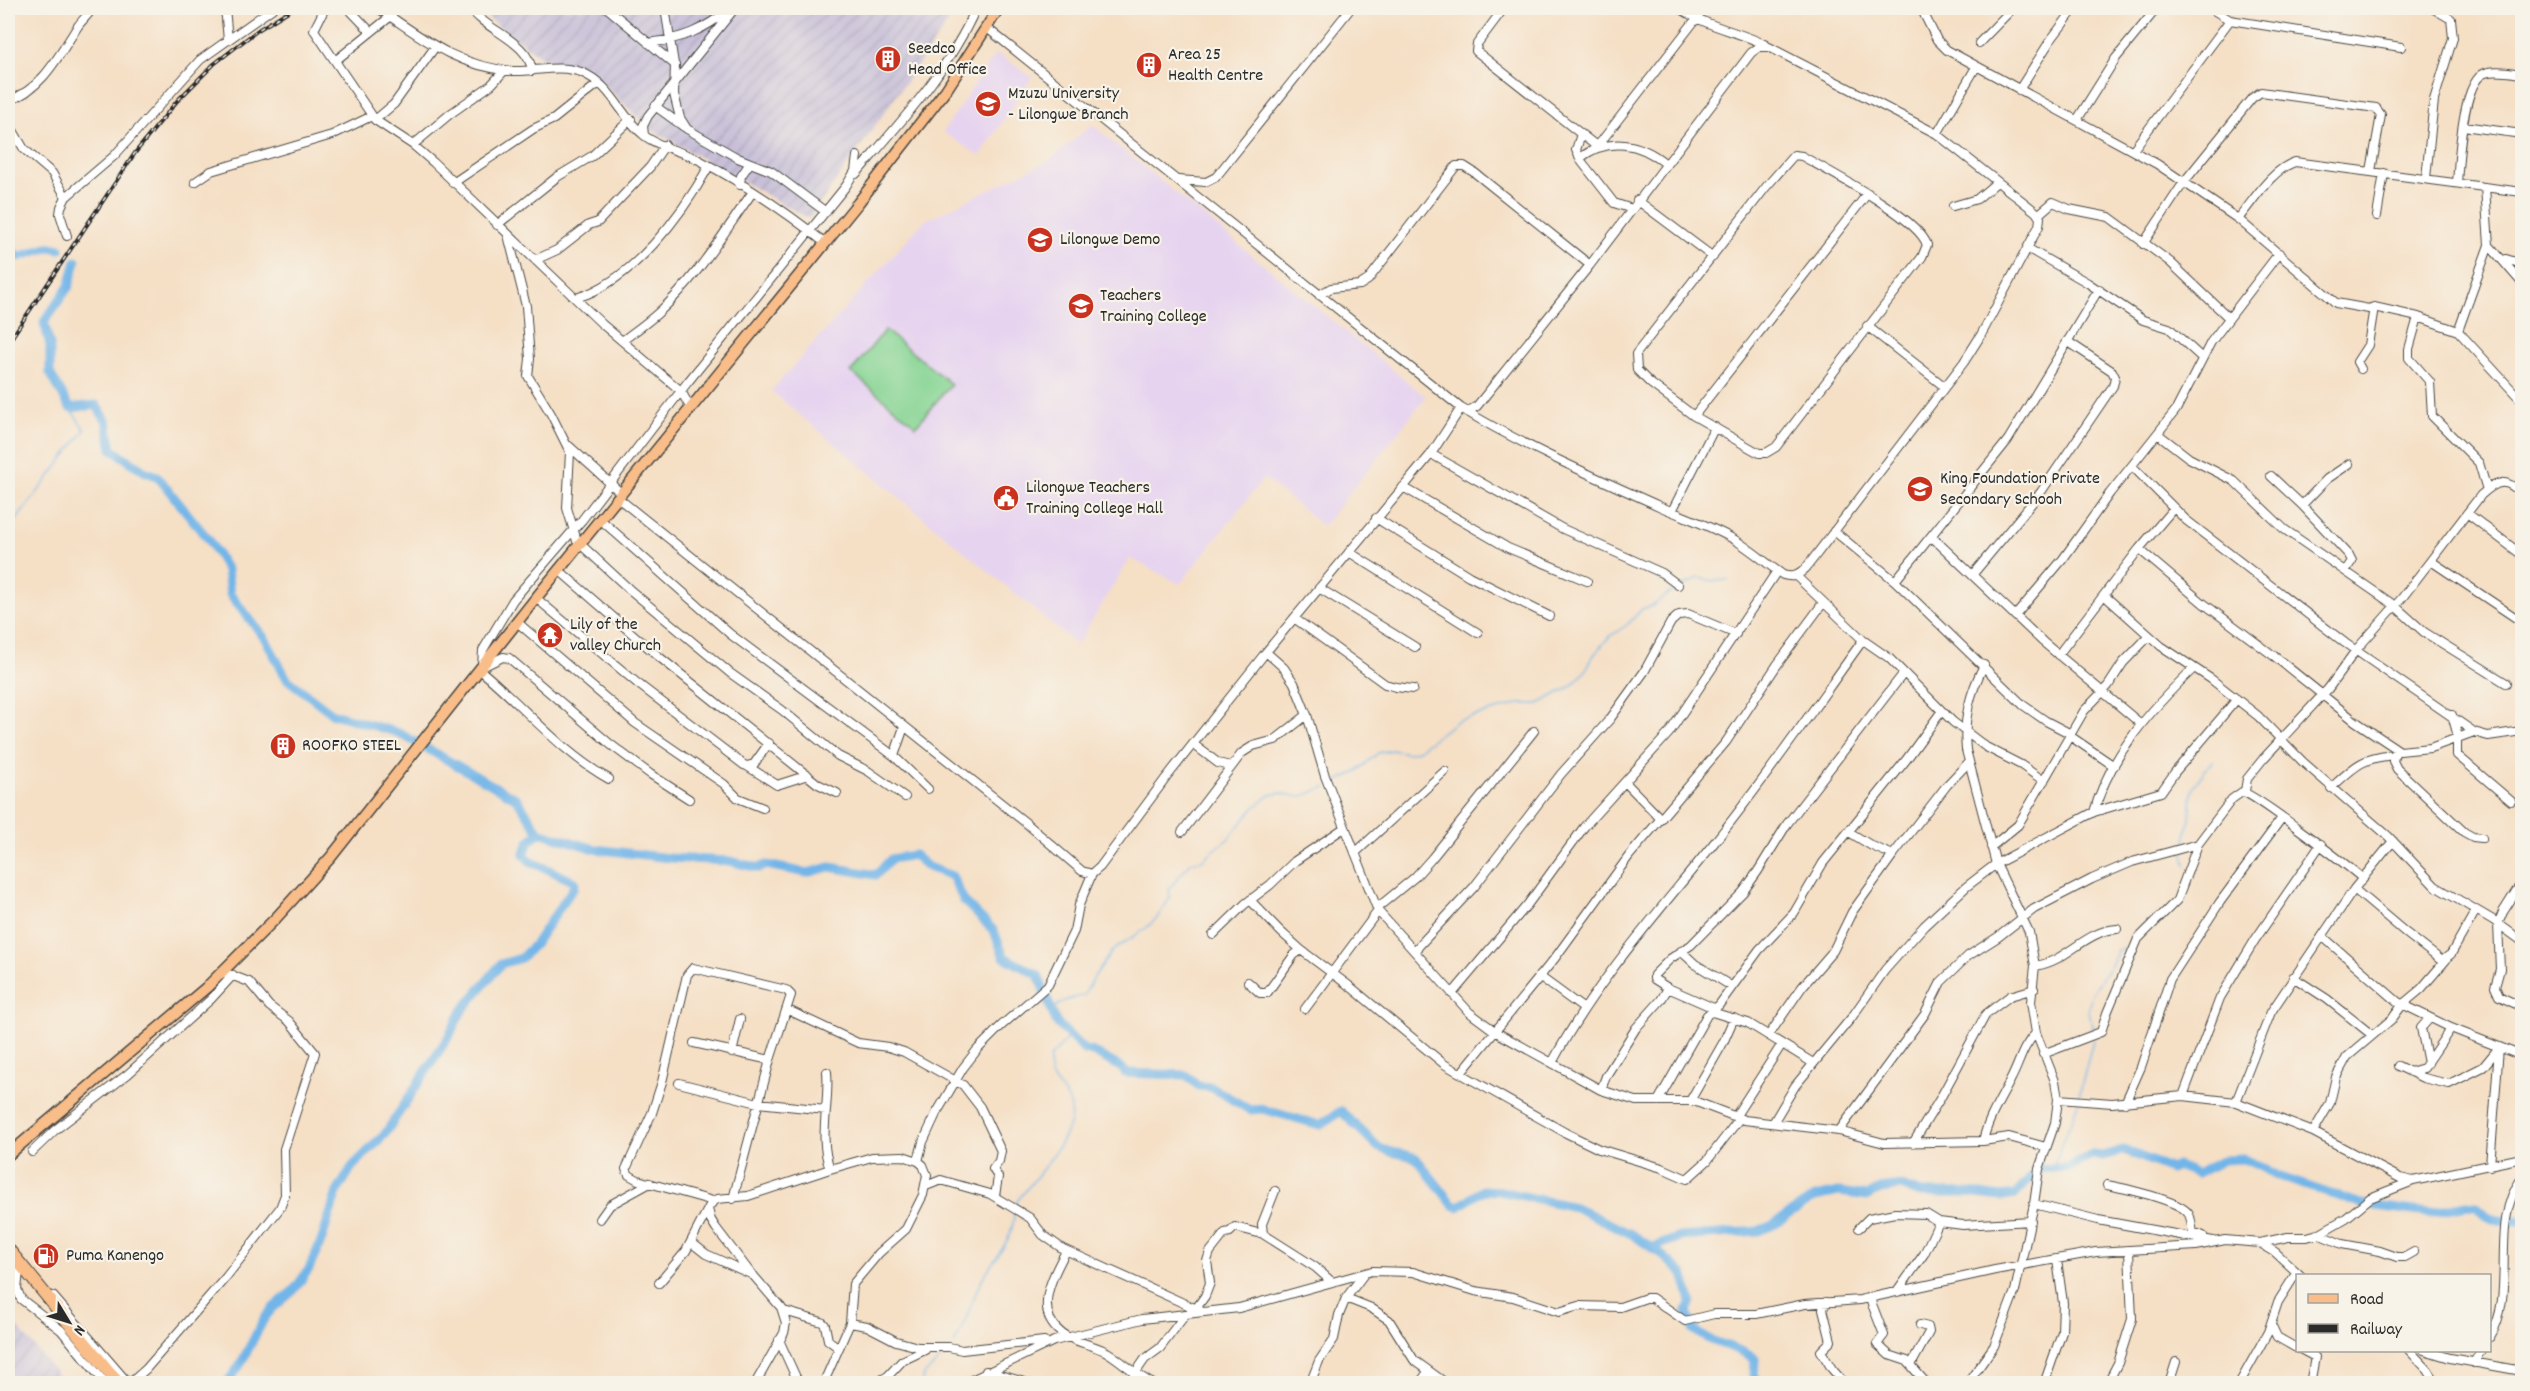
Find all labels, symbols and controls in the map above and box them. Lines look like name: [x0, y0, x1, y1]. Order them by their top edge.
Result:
place label: Seedco Head Office: [908, 37, 987, 83]
place label: Area 25 Health Centre: [1168, 43, 1263, 89]
building icon: Seedco Head Office: [873, 44, 903, 74]
building icon: Area 25 Health Centre: [1134, 50, 1164, 80]
place label: Mzuzu University - Lilongwe Branch: [1008, 82, 1129, 128]
school or university icon: Mzuzu University - Lilongwe Branch: [973, 89, 1003, 119]
school or university icon: Lilongwe Demo: [1025, 225, 1055, 255]
place label: Lilongwe Demo: [1060, 228, 1160, 253]
place label: Teachers Training College: [1100, 284, 1207, 330]
school or university icon: Teachers Training College: [1066, 291, 1096, 321]
place label: King Foundation Private Secondary Schooh: [1940, 467, 2100, 513]
school or university icon: King Foundation Private Secondary Schooh: [1905, 474, 1935, 504]
place label: Lilongwe Teachers Training College Hall: [1026, 476, 1164, 522]
public building icon: Lilongwe Teachers Training College Hall: [991, 483, 1021, 513]
place label: Lily of the valley Church: [570, 613, 661, 659]
temple icon: Lily of the valley Church: [535, 620, 565, 650]
building icon: ROOFKO STEEL: [268, 731, 298, 761]
place label: ROOFKO STEEL: [302, 734, 402, 759]
fuel station icon: Puma Kanengo: [31, 1241, 61, 1271]
place label: Puma Kanengo: [66, 1244, 164, 1269]
legend: [2296, 1274, 2491, 1352]
text: Road: [2350, 1288, 2384, 1313]
north arrow: [39, 1292, 99, 1352]
text: Railway: [2350, 1318, 2403, 1343]
text: N: [67, 1320, 90, 1340]

